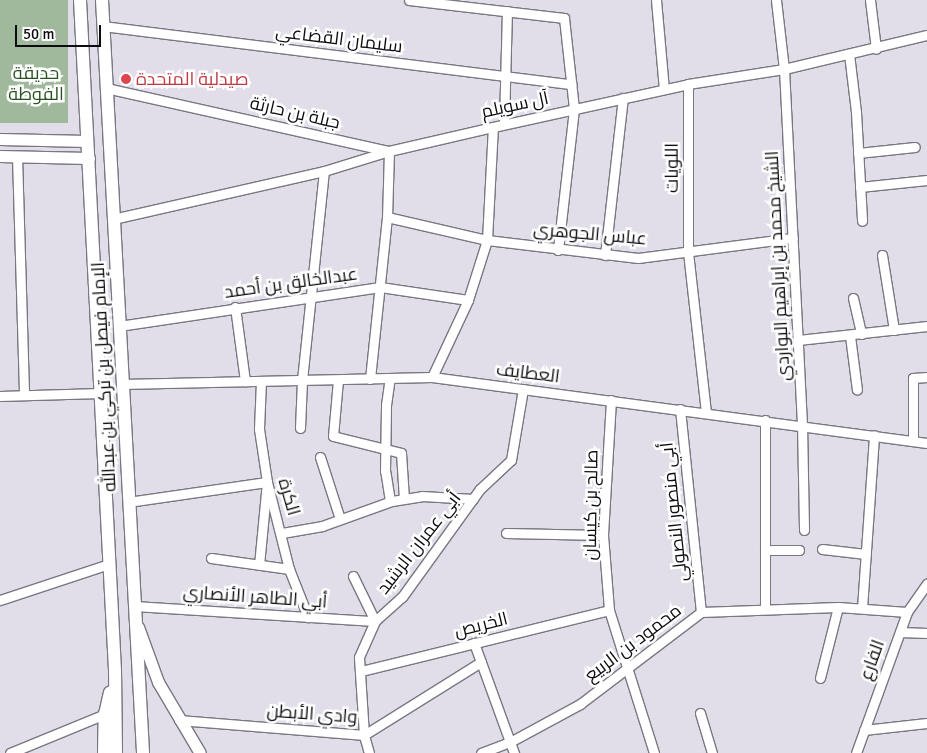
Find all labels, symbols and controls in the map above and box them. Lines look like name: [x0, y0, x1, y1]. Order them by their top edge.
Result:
scale bar: [18, 15, 104, 47]
street label: سليمان القضاعي: [274, 21, 404, 57]
text: 50 m: [23, 25, 54, 43]
park label: حديقة الفوطة: [8, 63, 64, 106]
place label: صيدلية المتحدة: [136, 68, 249, 90]
marker: صيدلية المتحدة: [120, 73, 132, 85]
street label: آل سويلم: [479, 87, 551, 123]
street label: جبلة بن حارثة: [248, 92, 342, 134]
street label: اللويات: [661, 143, 683, 193]
street label: الشيخ محمد بن إبراهيم البواردي: [761, 150, 795, 382]
street label: عباس الجوهري: [532, 218, 648, 250]
street label: الإمام فيصل بن تركي بن عبدالله: [87, 262, 121, 492]
street label: عبدالخالق بن أحمد: [223, 263, 359, 303]
street label: العطايف: [495, 358, 561, 388]
street label: أبي منصور النصولي: [656, 441, 692, 583]
street label: صالح بن كيسان: [579, 449, 603, 561]
street label: الكرة: [273, 476, 305, 518]
street label: أبي عمران الرشيد: [372, 488, 466, 598]
street label: أبي الطاهر الأنصاري: [182, 581, 328, 613]
street label: محمود بن الربيع: [580, 600, 686, 686]
street label: الخريص: [452, 608, 510, 642]
street label: الفارع: [855, 637, 889, 683]
street label: وادي الأبطن: [266, 700, 358, 728]

